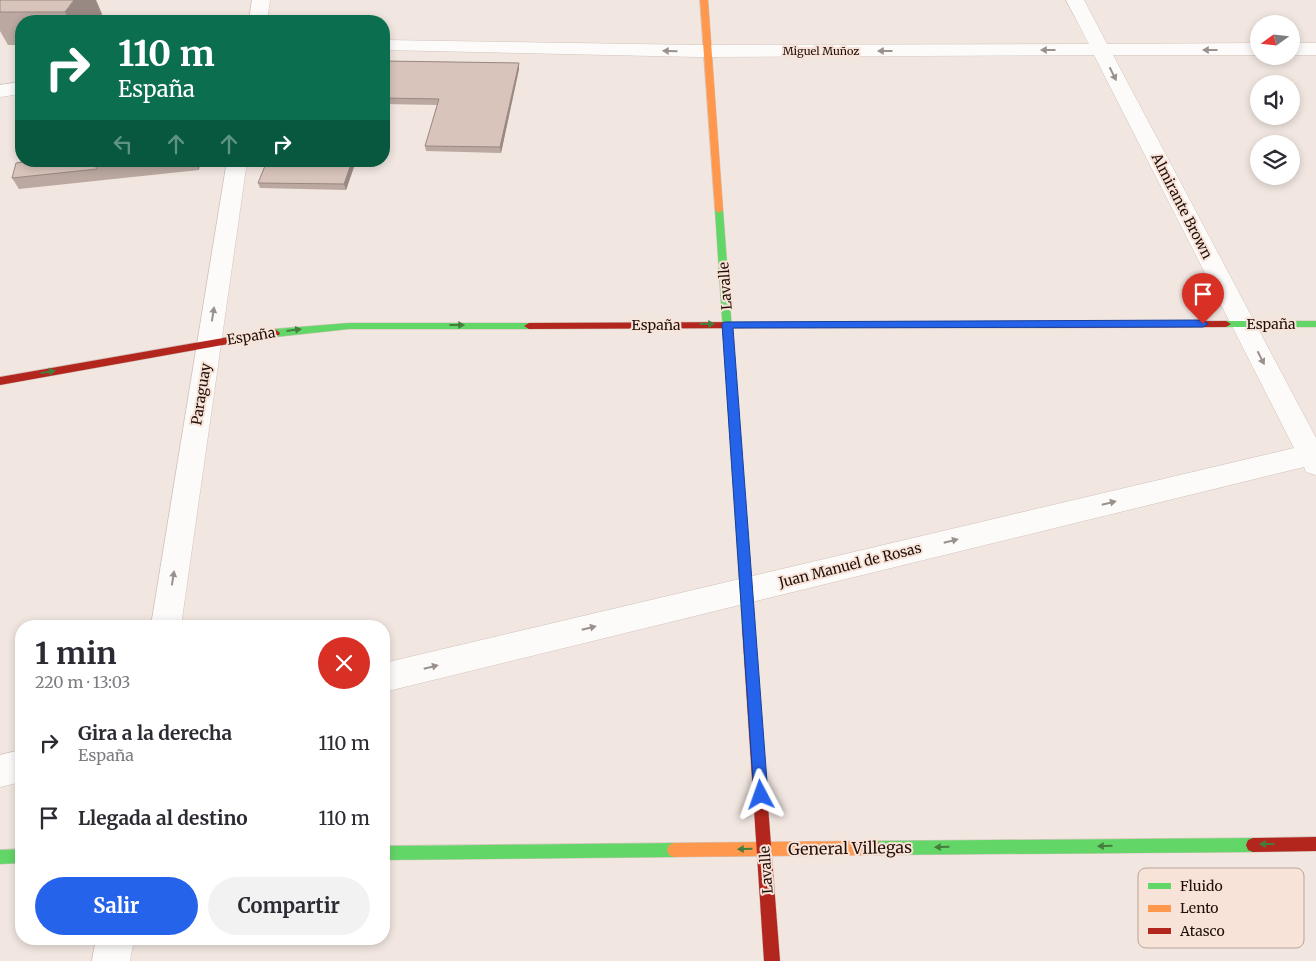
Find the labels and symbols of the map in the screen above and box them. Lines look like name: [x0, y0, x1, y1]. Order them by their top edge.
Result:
north arrow: [1250, 15, 1300, 65]
street label: Miguel Muñoz: [783, 44, 859, 58]
one-way arrow: [1039, 46, 1055, 54]
one-way arrow: [1202, 46, 1218, 54]
one-way arrow: [662, 47, 678, 55]
one-way arrow: [877, 47, 893, 55]
one-way arrow: [1109, 68, 1118, 81]
street label: Almirante Brown: [1147, 149, 1216, 262]
street label: Lavalle: [714, 261, 736, 311]
pin: [1182, 273, 1224, 324]
one-way arrow: [210, 305, 218, 321]
street label: España: [1247, 315, 1296, 333]
street label: España: [632, 316, 681, 334]
one-way arrow: [699, 320, 715, 328]
one-way arrow: [449, 321, 465, 329]
street label: España: [225, 323, 277, 349]
one-way arrow: [287, 326, 303, 334]
one-way arrow: [1257, 351, 1265, 366]
street label: Paraguay: [187, 361, 215, 426]
one-way arrow: [40, 368, 56, 376]
one-way arrow: [1102, 499, 1117, 507]
one-way arrow: [944, 537, 959, 545]
street label: Juan Manuel de Rosas: [776, 539, 923, 592]
one-way arrow: [169, 570, 177, 586]
one-way arrow: [582, 624, 597, 632]
one-way arrow: [424, 663, 439, 671]
position arrow: [734, 768, 786, 820]
street label: General Villegas: [788, 837, 912, 859]
one-way arrow: [1259, 840, 1275, 848]
one-way arrow: [1097, 842, 1113, 850]
one-way arrow: [934, 844, 950, 852]
street label: Lavalle: [755, 845, 777, 895]
one-way arrow: [737, 846, 753, 854]
legend: [1138, 868, 1304, 948]
text: Fluido: [1180, 877, 1223, 895]
text: Lento: [1180, 899, 1219, 917]
text: Atasco: [1179, 922, 1225, 940]

